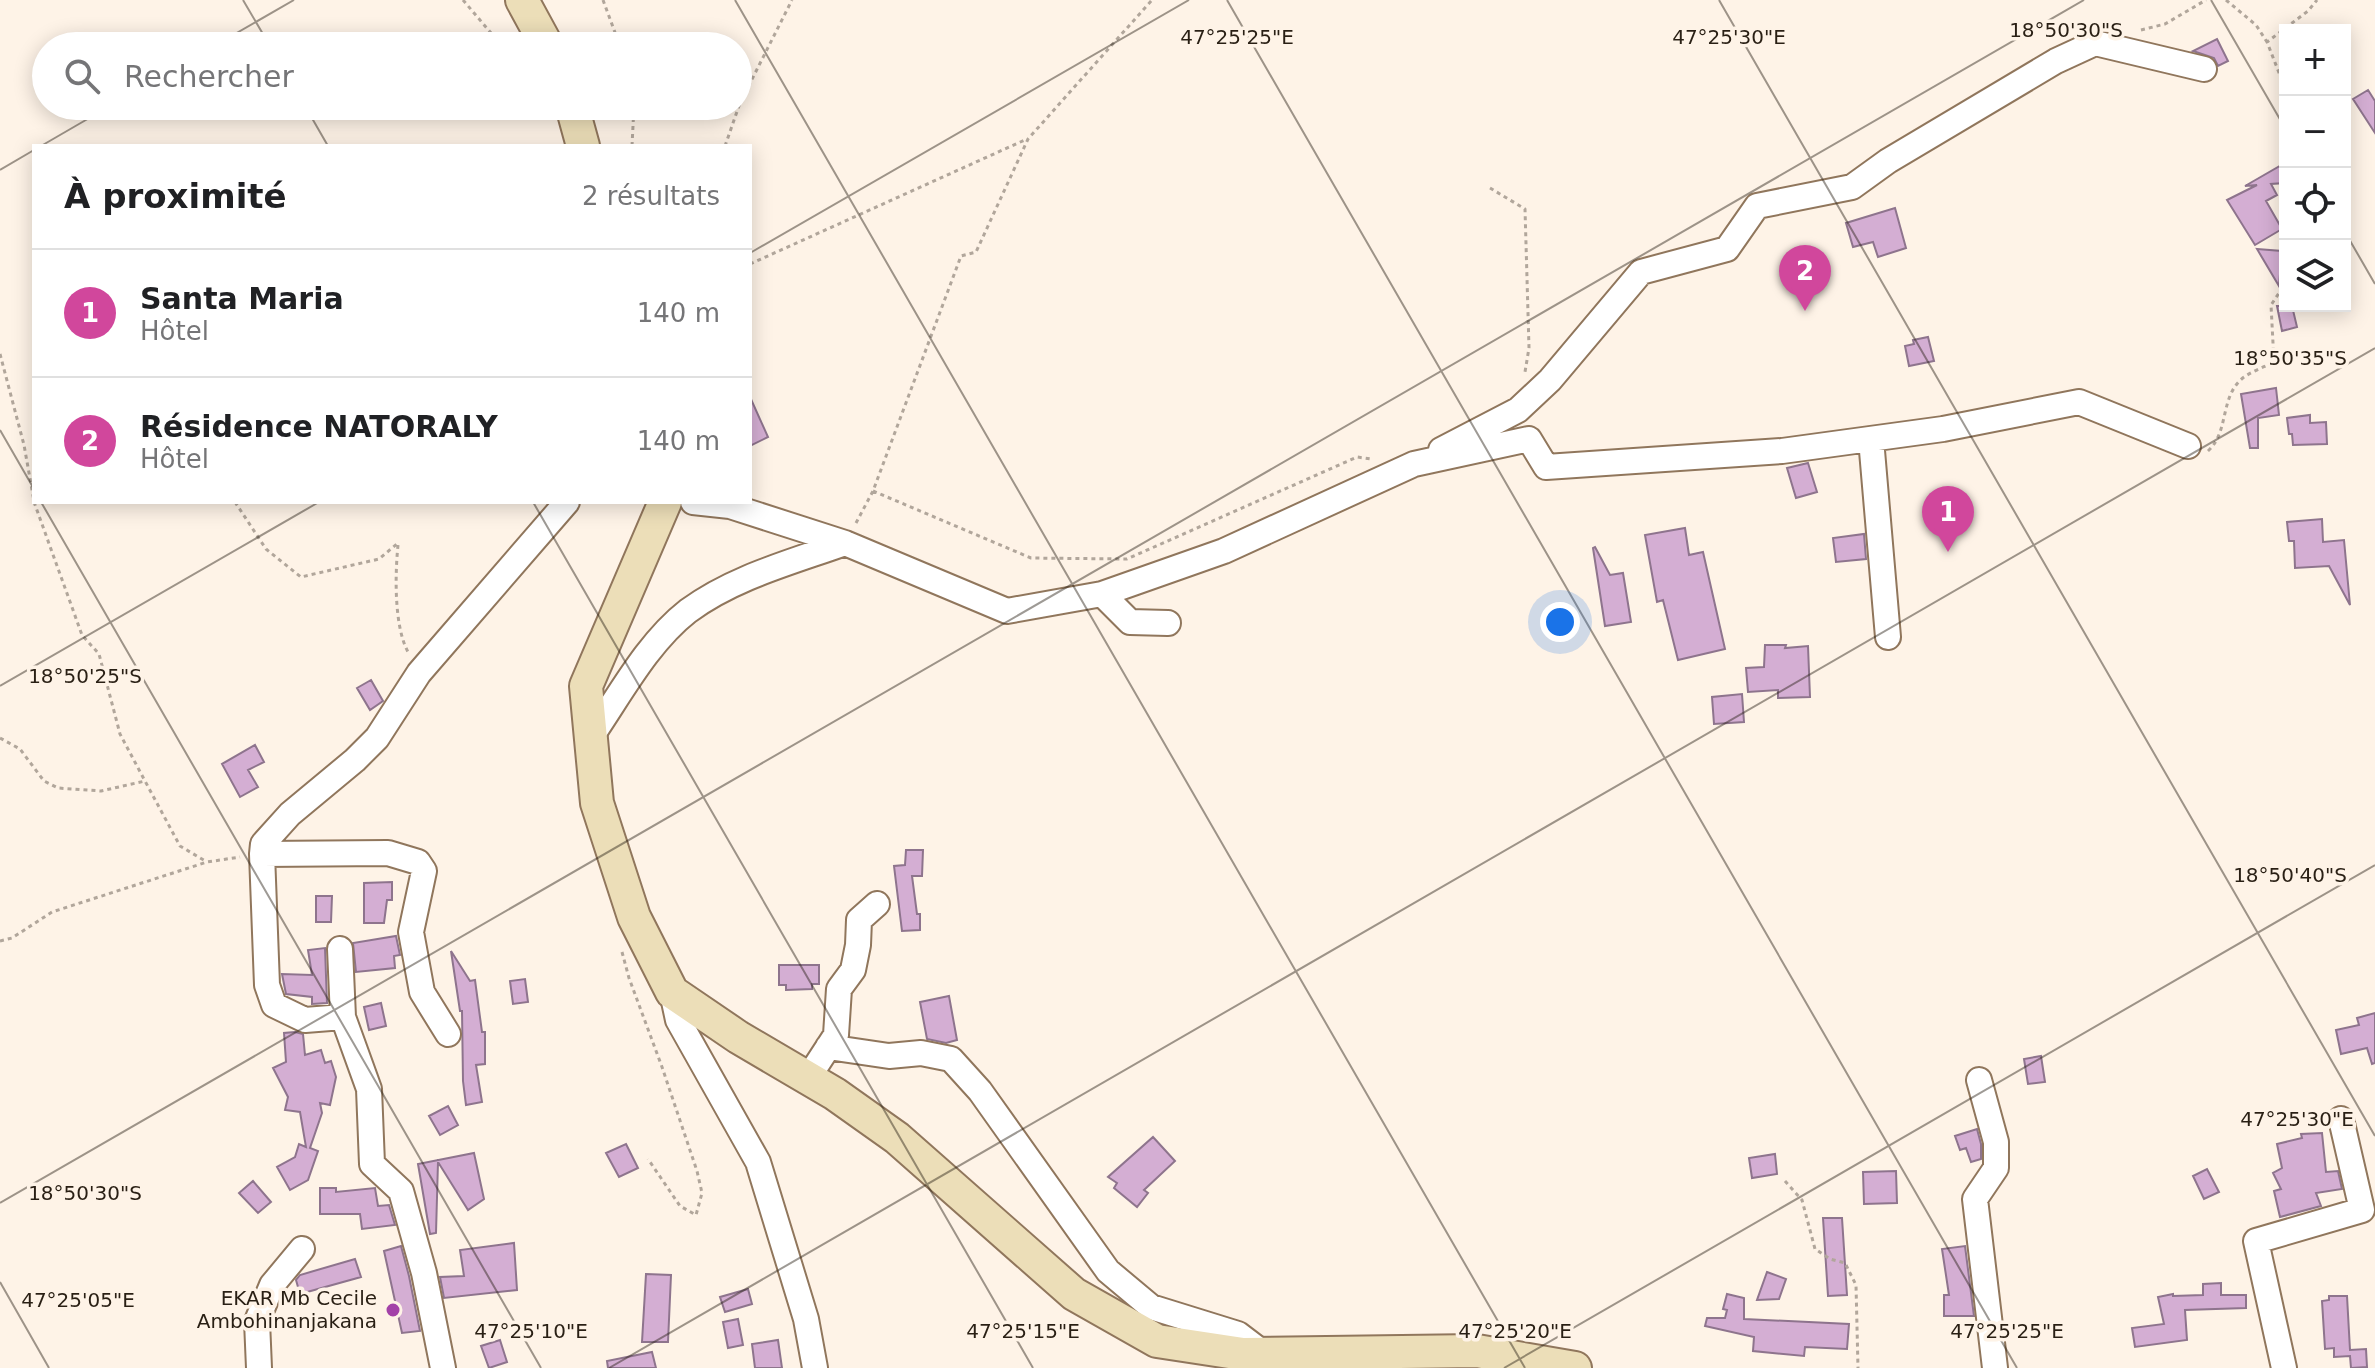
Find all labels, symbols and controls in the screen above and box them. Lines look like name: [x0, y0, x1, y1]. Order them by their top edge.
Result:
text: 18°50'30"S: [2009, 18, 2123, 42]
map controls: [2279, 24, 2351, 312]
button: +: [2279, 24, 2351, 96]
text: 47°25'25"E: [1180, 25, 1294, 49]
text: 47°25'30"E: [1672, 25, 1786, 49]
search box: [32, 32, 752, 120]
icon: search: [60, 54, 104, 98]
text: Rechercher: [124, 59, 294, 94]
button: −: [2279, 96, 2351, 168]
button: locate: [2279, 168, 2351, 240]
text: À proximité: [64, 176, 287, 216]
text: 2 résultats: [582, 181, 720, 211]
button: layers: [2279, 240, 2351, 312]
pin: 2: [1779, 245, 1831, 311]
text: Santa Maria: [140, 281, 344, 316]
text: 1: [81, 298, 99, 328]
text: 140 m: [637, 298, 720, 328]
text: Hôtel: [140, 316, 209, 346]
text: 18°50'35"S: [2233, 346, 2347, 370]
text: Résidence NATORALY: [140, 409, 498, 444]
text: 2: [81, 426, 99, 456]
text: 140 m: [637, 426, 720, 456]
text: Hôtel: [140, 444, 209, 474]
pin: 1: [1922, 486, 1974, 552]
your location: [1540, 602, 1580, 642]
text: 18°50'25"S: [28, 664, 142, 688]
text: 18°50'40"S: [2233, 863, 2347, 887]
text: 47°25'30"E: [2240, 1107, 2354, 1131]
text: 18°50'30"S: [28, 1181, 142, 1205]
place label: EKAR Mb Cecile Ambohinanjakana: [197, 1286, 377, 1333]
text: 47°25'05"E: [21, 1288, 135, 1312]
marker: EKAR Mb Cecile Ambohinanjakana: [384, 1301, 402, 1319]
text: 47°25'10"E: [474, 1319, 588, 1343]
text: 47°25'15"E: [966, 1319, 1080, 1343]
text: 47°25'20"E: [1458, 1319, 1572, 1343]
text: 47°25'25"E: [1950, 1319, 2064, 1343]

